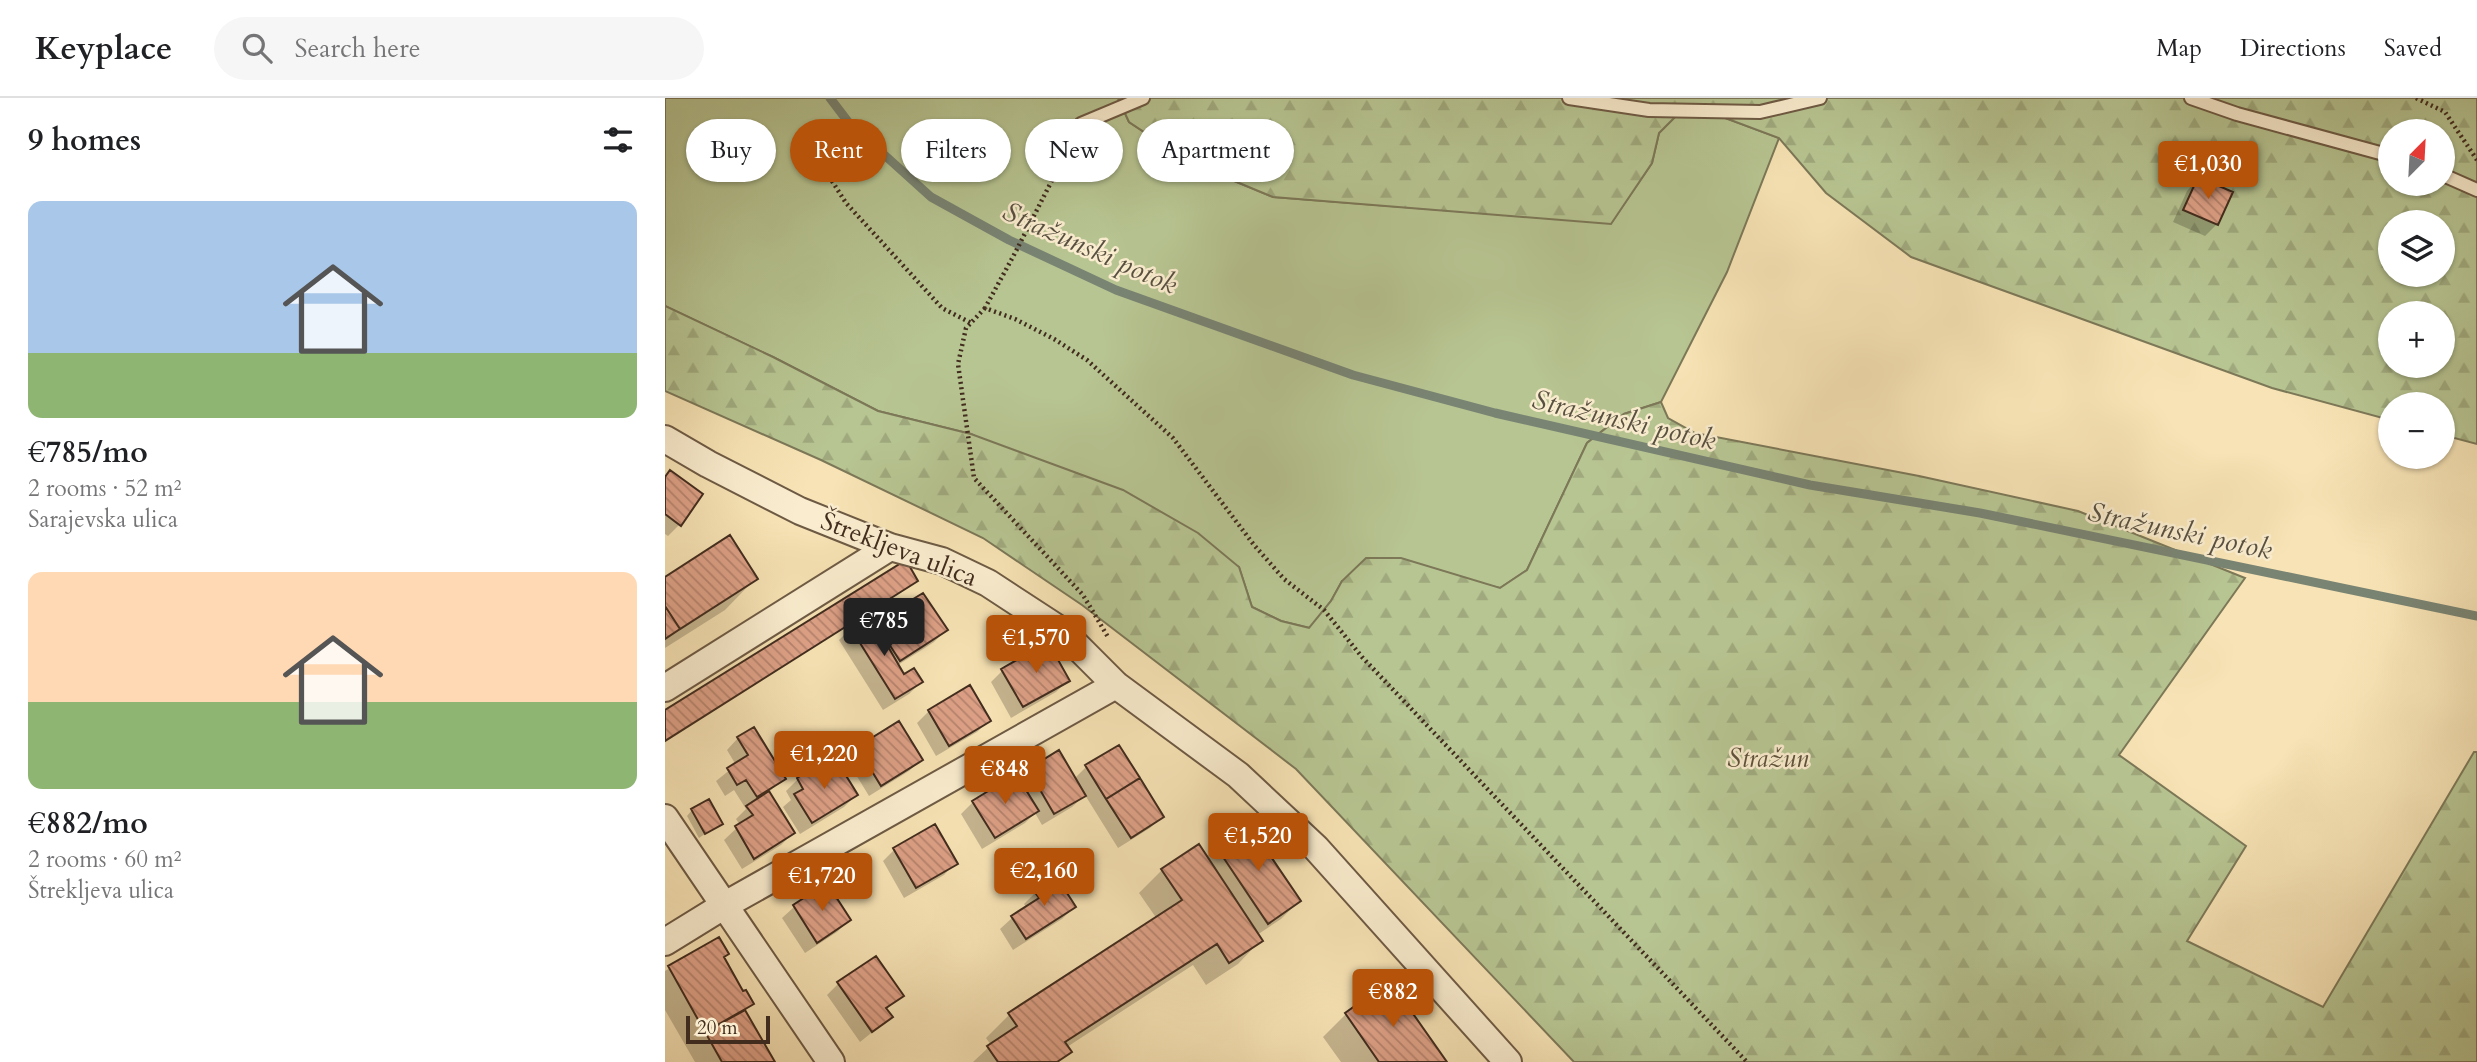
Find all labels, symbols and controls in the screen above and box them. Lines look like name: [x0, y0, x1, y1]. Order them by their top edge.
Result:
search box: [214, 17, 704, 80]
text: Keyplace: [35, 26, 172, 71]
icon: search: [238, 29, 276, 67]
text: Search here: [294, 31, 420, 66]
text: Map: [2156, 32, 2202, 65]
text: Directions: [2240, 32, 2346, 65]
text: Saved: [2384, 32, 2442, 65]
chip: Buy: [686, 119, 776, 182]
chip: Rent: [790, 119, 887, 182]
chip: Filters: [901, 119, 1011, 182]
chip: New: [1025, 119, 1123, 182]
chip: Apartment: [1137, 119, 1294, 182]
north arrow: [2378, 119, 2455, 196]
map controls: [2378, 119, 2455, 469]
text: 9 homes: [28, 120, 141, 161]
icon: filters: [599, 121, 637, 159]
pin: €1,030: [2151, 141, 2265, 201]
text: €1,030: [2174, 148, 2242, 179]
water label: Stražunski potok: [997, 193, 1183, 304]
button: layers: [2378, 210, 2455, 287]
icon: home: [270, 246, 396, 372]
button: +: [2378, 301, 2455, 378]
water label: Stražunski potok: [1528, 380, 1720, 460]
button: −: [2378, 392, 2455, 469]
text: €785/mo: [28, 432, 148, 473]
text: 2 rooms · 52 m²: [28, 473, 181, 504]
water label: Stražunski potok: [2084, 493, 2276, 569]
street label: Štrekljeva ulica: [816, 503, 982, 595]
text: Sarajevska ulica: [28, 504, 178, 535]
pin: €785: [843, 598, 925, 658]
text: €785: [859, 605, 909, 636]
pin: €1,570: [979, 616, 1093, 675]
icon: home: [270, 617, 396, 743]
text: €1,570: [1002, 622, 1070, 653]
pin: €1,220: [767, 732, 881, 791]
text: €1,220: [790, 738, 858, 769]
park label: Stražun: [1727, 741, 1809, 776]
pin: €848: [964, 746, 1046, 806]
text: €848: [980, 753, 1030, 784]
text: €882/mo: [28, 803, 148, 844]
pin: €1,520: [1201, 814, 1315, 873]
text: €1,520: [1224, 820, 1292, 851]
text: 2 rooms · 60 m²: [28, 844, 181, 875]
pin: €2,160: [987, 848, 1101, 908]
pin: €1,720: [765, 854, 879, 913]
text: €2,160: [1010, 855, 1078, 886]
text: €1,720: [788, 860, 856, 891]
text: Štrekljeva ulica: [28, 875, 174, 906]
pin: €882: [1352, 970, 1434, 1029]
text: €882: [1368, 976, 1418, 1007]
scale bar: [686, 1013, 770, 1045]
text: 20 m: [697, 1015, 738, 1041]

